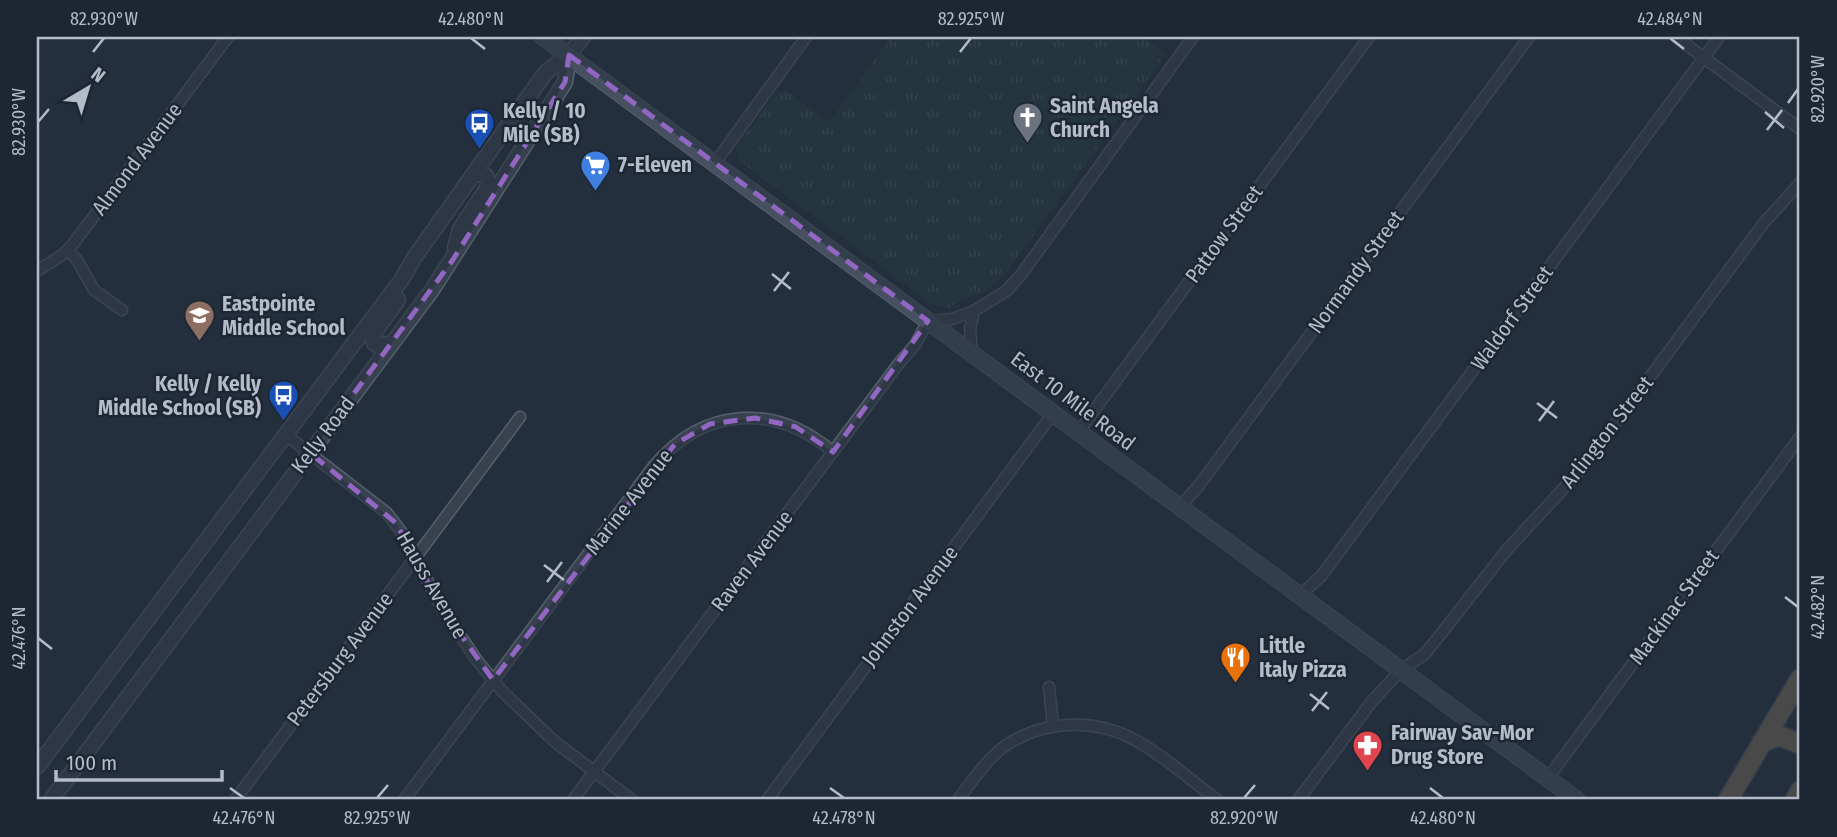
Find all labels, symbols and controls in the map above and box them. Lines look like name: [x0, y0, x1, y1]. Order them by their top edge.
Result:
text: 82.930°W: [70, 8, 139, 30]
text: 42.480°N: [438, 8, 504, 30]
text: 82.925°W: [938, 8, 1005, 30]
text: 42.484°N: [1637, 8, 1703, 30]
north arrow: [52, 52, 122, 122]
text: 82.920°W: [1807, 55, 1829, 123]
text: N: [87, 62, 110, 88]
text: 82.930°W: [8, 87, 30, 156]
place label: Saint Angela Church: [1050, 93, 1159, 143]
street label: Almond Avenue: [86, 98, 188, 220]
place label: Kelly / 10 Mile (SB): [503, 98, 586, 148]
church icon: Saint Angela Church: [1010, 101, 1044, 145]
bus stop icon: Kelly / 10 Mile (SB): [463, 106, 497, 150]
supermarket icon: 7-Eleven: [578, 148, 612, 192]
place label: 7-Eleven: [618, 152, 692, 178]
street label: Pattow Street: [1180, 180, 1268, 288]
street label: Normandy Street: [1303, 205, 1409, 339]
street label: Waldorf Street: [1465, 260, 1559, 375]
place label: Eastpointe Middle School: [222, 291, 346, 341]
school or university icon: Eastpointe Middle School: [182, 299, 216, 343]
street label: East 10 Mile Road: [1006, 346, 1140, 456]
place label: Kelly / Kelly Middle School (SB): [98, 371, 262, 421]
street label: Arlington Street: [1555, 371, 1659, 493]
bus stop icon: Kelly / Kelly Middle School (SB): [267, 379, 301, 423]
street label: Kelly Road: [286, 391, 360, 479]
street label: Marine Avenue: [580, 444, 678, 560]
street label: Raven Avenue: [706, 505, 798, 617]
street label: Hauss Avenue: [391, 527, 473, 643]
street label: Johnston Avenue: [856, 540, 964, 672]
street label: Mackinac Street: [1623, 544, 1725, 670]
text: 42.482°N: [1807, 575, 1829, 639]
street label: Petersburg Avenue: [281, 587, 399, 731]
text: 42.476°N: [8, 607, 30, 669]
place label: Little Italy Pizza: [1259, 633, 1347, 683]
restaurant icon: Little Italy Pizza: [1219, 641, 1253, 685]
place label: Fairway Sav-Mor Drug Store: [1391, 720, 1534, 770]
pharmacy icon: Fairway Sav-Mor Drug Store: [1351, 728, 1385, 772]
scale bar: [56, 739, 222, 783]
text: 100 m: [66, 750, 117, 776]
text: 42.476°N: [213, 807, 275, 829]
text: 82.925°W: [344, 807, 411, 829]
text: 42.478°N: [812, 807, 876, 829]
text: 82.920°W: [1210, 807, 1278, 829]
text: 42.480°N: [1410, 807, 1476, 829]

